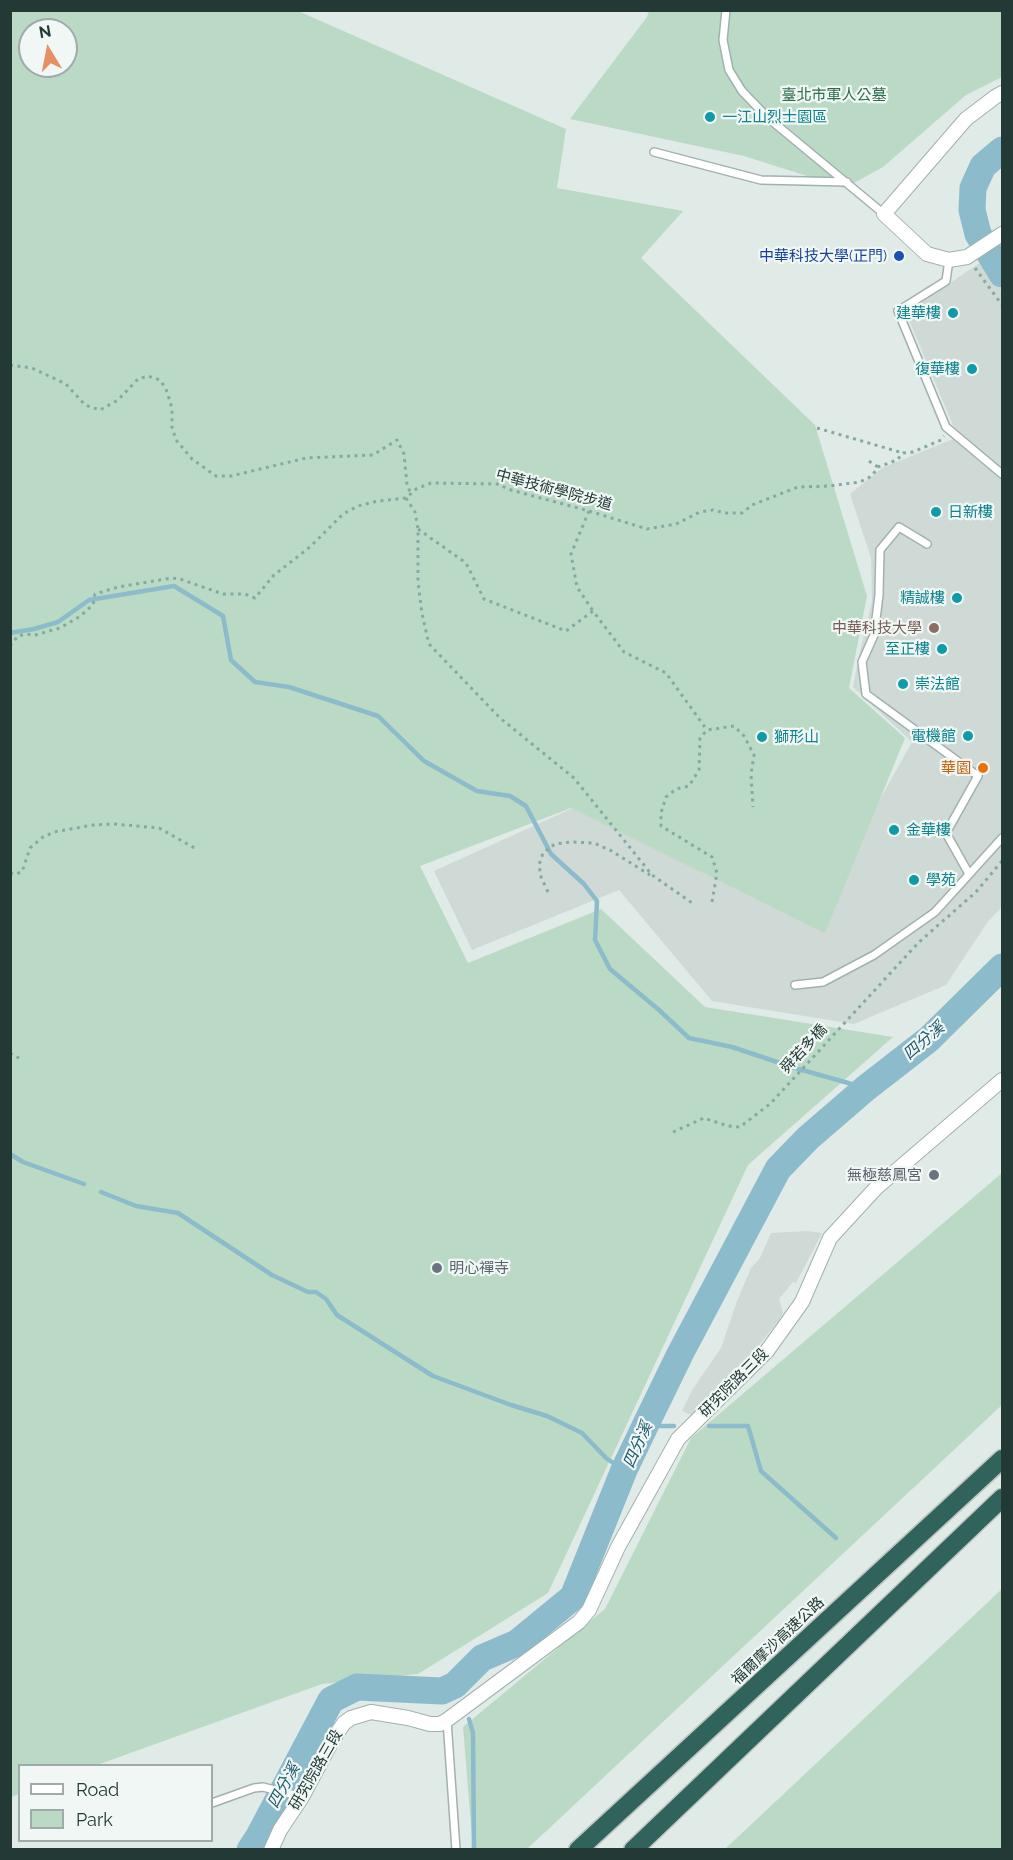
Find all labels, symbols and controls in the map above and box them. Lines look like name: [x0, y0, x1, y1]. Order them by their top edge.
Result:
north arrow: [18, 18, 78, 78]
text: N: [37, 21, 53, 42]
park label: 臺北市軍人公墓: [782, 86, 886, 104]
place label: 一江山烈士園區: [722, 108, 827, 126]
marker: 一江山烈士園區: [703, 110, 717, 124]
place label: 中華科技大學(正門): [759, 247, 887, 265]
marker: 中華科技大學(正門): [892, 249, 906, 263]
place label: 建華樓: [896, 304, 941, 322]
marker: 建華樓: [946, 306, 960, 320]
place label: 復華樓: [915, 360, 960, 378]
marker: 復華樓: [965, 362, 979, 376]
street label: 中華技術學院步道: [494, 466, 614, 514]
place label: 日新樓: [948, 503, 993, 521]
marker: 日新樓: [929, 505, 943, 519]
place label: 精誠樓: [900, 589, 945, 607]
marker: 精誠樓: [950, 591, 964, 605]
place label: 中華科技大學: [832, 619, 922, 637]
marker: 中華科技大學: [927, 621, 941, 635]
place label: 至正樓: [885, 640, 930, 658]
marker: 至正樓: [935, 642, 949, 656]
place label: 崇法館: [915, 675, 960, 693]
marker: 崇法館: [896, 677, 910, 691]
place label: 電機館: [911, 727, 956, 745]
place label: 獅形山: [774, 728, 819, 746]
marker: 電機館: [961, 729, 975, 743]
marker: 獅形山: [755, 730, 769, 744]
place label: 華園: [941, 759, 971, 777]
marker: 華園: [976, 761, 990, 775]
place label: 金華樓: [906, 821, 951, 839]
marker: 金華樓: [887, 823, 901, 837]
place label: 學苑: [926, 871, 956, 889]
marker: 學苑: [907, 873, 921, 887]
water label: 四分溪: [900, 1018, 948, 1064]
street label: 舜若多橋: [777, 1021, 831, 1077]
place label: 無極慈鳳宮: [847, 1166, 922, 1184]
marker: 無極慈鳳宮: [927, 1168, 941, 1182]
place label: 明心禪寺: [449, 1259, 509, 1277]
marker: 明心禪寺: [430, 1261, 444, 1275]
street label: 研究院路三段: [696, 1345, 772, 1421]
water label: 四分溪: [619, 1419, 657, 1471]
street label: 福爾摩沙高速公路: [728, 1593, 828, 1689]
street label: 研究院路三段: [286, 1727, 346, 1813]
water label: 四分溪: [264, 1760, 304, 1812]
legend: [18, 1764, 213, 1842]
text: Road: [76, 1779, 119, 1800]
text: Park: [76, 1809, 113, 1830]

